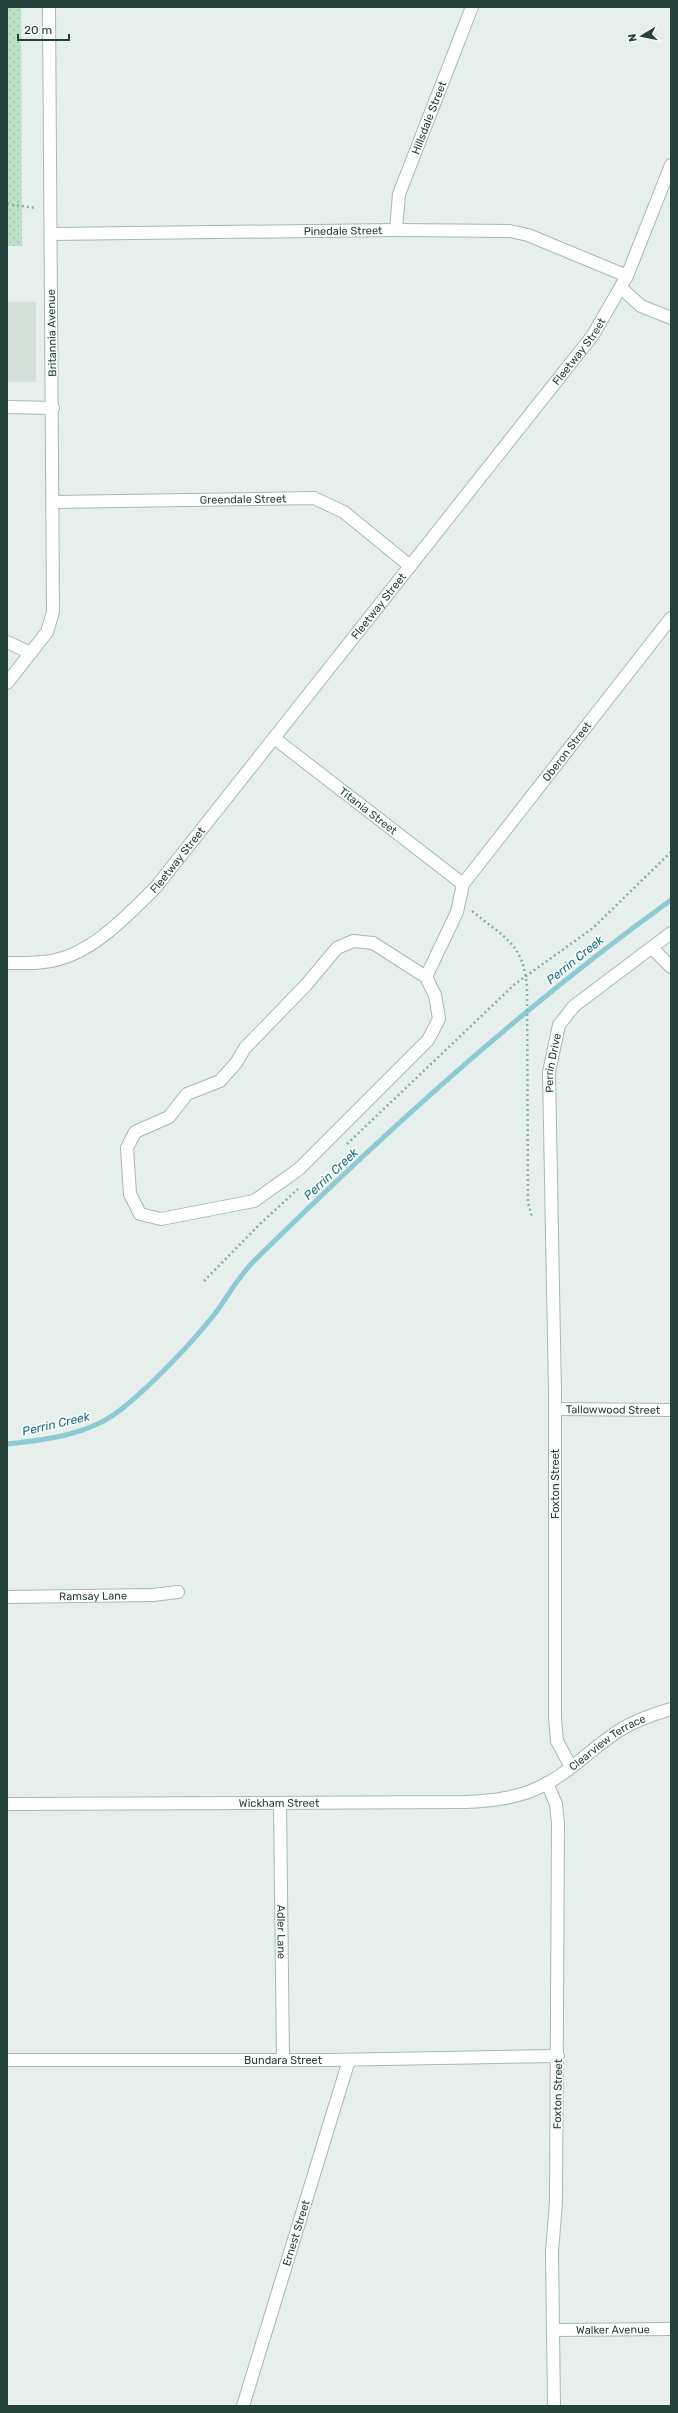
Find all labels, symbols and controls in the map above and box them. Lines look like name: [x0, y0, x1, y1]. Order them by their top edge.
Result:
scale bar: [18, 16, 69, 42]
north arrow: [622, 16, 662, 56]
text: 20 m: [24, 23, 52, 37]
text: N: [626, 33, 640, 43]
street label: Hillsdale Street: [409, 79, 449, 156]
street label: Pinedale Street: [304, 224, 383, 238]
street label: Britannia Avenue: [45, 289, 59, 377]
street label: Fleetway Street: [549, 315, 608, 388]
street label: Greendale Street: [200, 492, 287, 506]
street label: Fleetway Street: [348, 570, 409, 642]
street label: Oberon Street: [539, 719, 594, 784]
street label: Titania Street: [337, 784, 400, 838]
street label: Fleetway Street: [147, 824, 208, 896]
water label: Perrin Creek: [544, 932, 607, 987]
street label: Perrin Drive: [542, 1032, 564, 1093]
water label: Perrin Creek: [301, 1145, 362, 1203]
street label: Tallowwood Street: [566, 1403, 661, 1416]
water label: Perrin Creek: [21, 1409, 92, 1439]
street label: Foxton Street: [549, 1448, 562, 1519]
street label: Ramsay Lane: [59, 1589, 127, 1603]
street label: Clearview Terrace: [566, 1712, 647, 1773]
street label: Wickham Street: [239, 1796, 320, 1809]
street label: Adler Lane: [275, 1905, 288, 1959]
street label: Bundara Street: [244, 2054, 323, 2067]
street label: Foxton Street: [551, 2058, 565, 2129]
street label: Ernest Street: [280, 2198, 312, 2267]
street label: Walker Avenue: [576, 2323, 650, 2336]

